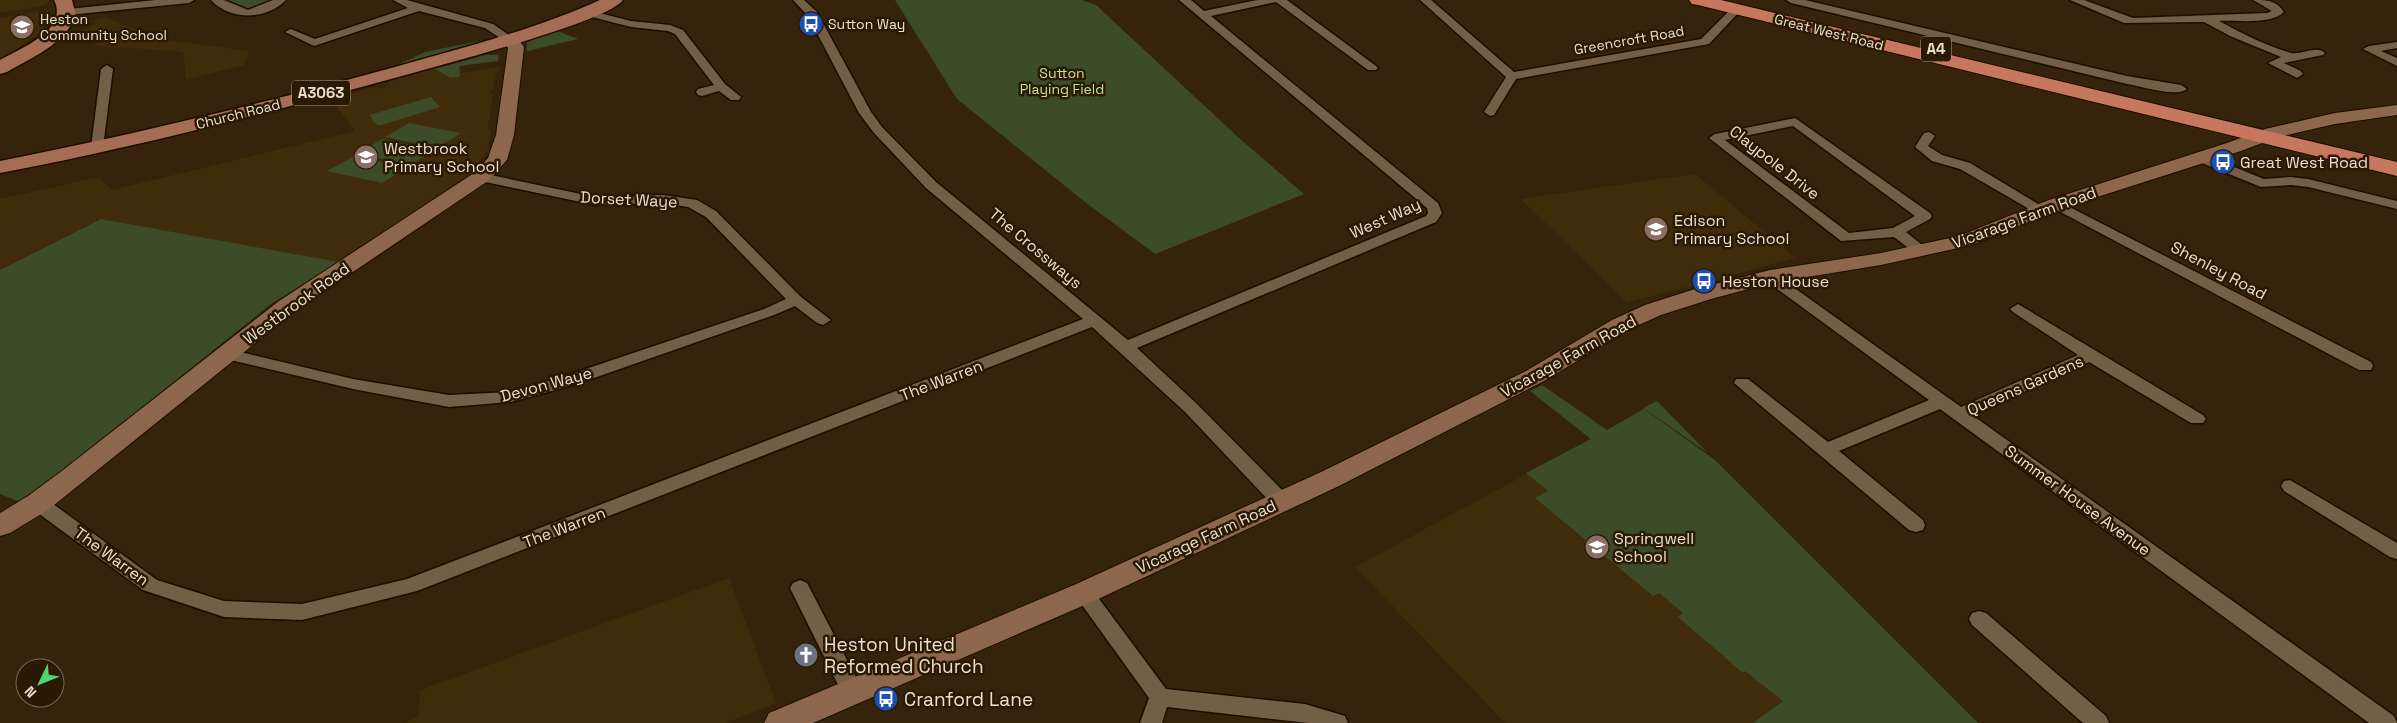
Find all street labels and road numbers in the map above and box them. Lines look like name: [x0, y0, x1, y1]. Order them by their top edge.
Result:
street label: Great West Road: [1772, 10, 1886, 54]
street label: Greencroft Road: [1573, 21, 1685, 59]
road number: A4: [1921, 36, 1951, 62]
road number: A3063: [292, 80, 350, 106]
street label: Church Road: [194, 95, 282, 133]
street label: Claypole Drive: [1725, 121, 1824, 204]
street label: Vicarage Farm Road: [1949, 182, 2099, 253]
street label: Dorset Waye: [580, 186, 678, 213]
street label: West Way: [1346, 194, 1424, 243]
street label: The Crossways: [985, 203, 1087, 293]
street label: Shenley Road: [2167, 236, 2270, 304]
street label: Westbrook Road: [239, 258, 354, 349]
street label: Vicarage Farm Road: [1497, 310, 1640, 402]
street label: Queens Gardens: [1964, 350, 2087, 421]
street label: The Warren: [897, 355, 985, 406]
street label: Devon Waye: [498, 362, 594, 407]
street label: Summer House Avenue: [2001, 440, 2155, 560]
street label: Vicarage Farm Road: [1133, 495, 1280, 578]
street label: The Warren: [520, 502, 608, 553]
street label: The Warren: [70, 522, 153, 590]

